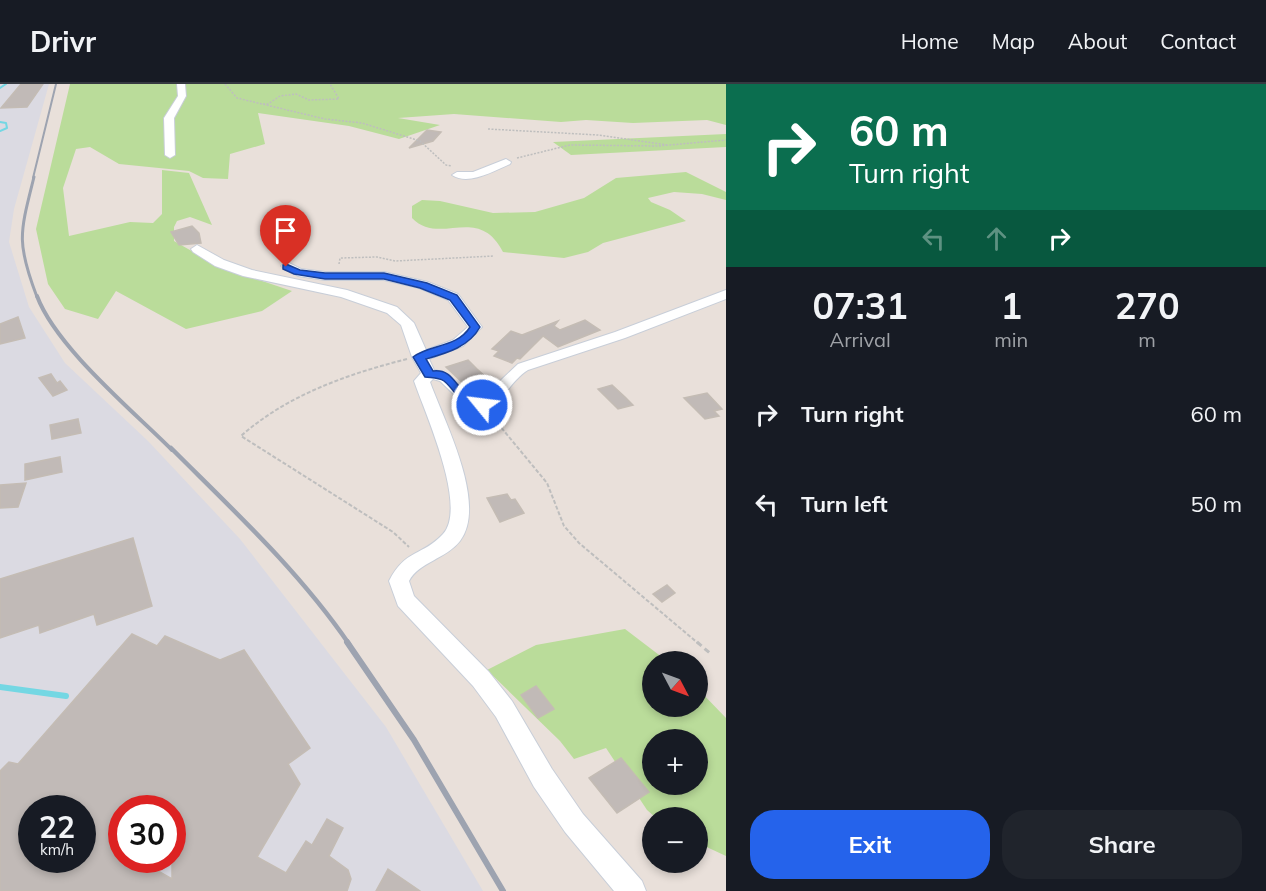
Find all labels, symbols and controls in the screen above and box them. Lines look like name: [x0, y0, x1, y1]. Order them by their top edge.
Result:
text: Drivr: [30, 24, 96, 59]
text: Home: [901, 28, 959, 54]
text: Map: [992, 28, 1035, 54]
text: About: [1068, 28, 1127, 54]
text: Contact: [1160, 28, 1236, 54]
text: 60 m: [849, 104, 949, 157]
icon: right: [750, 108, 828, 186]
text: Turn right: [849, 156, 969, 190]
pin: [260, 205, 311, 267]
icon: arrive: [269, 214, 302, 247]
icon: left: [917, 222, 950, 255]
icon: ahead: [980, 222, 1013, 255]
icon: right: [1043, 222, 1076, 255]
text: 07:31: [812, 283, 908, 328]
text: 1: [1000, 283, 1022, 328]
text: 270: [1115, 283, 1180, 328]
text: Arrival: [830, 327, 891, 352]
text: min: [994, 327, 1028, 352]
text: m: [1138, 327, 1156, 352]
position arrow: [450, 373, 514, 437]
icon: right: [750, 398, 783, 431]
text: Turn right: [801, 400, 904, 428]
text: 60 m: [1191, 400, 1242, 428]
icon: left: [750, 488, 783, 521]
text: Turn left: [801, 490, 888, 518]
text: 50 m: [1191, 490, 1242, 518]
north arrow: [642, 651, 708, 717]
map controls: [642, 651, 708, 873]
button: +: [642, 729, 708, 795]
speed limit sign: 30: [108, 795, 186, 873]
button: −: [642, 807, 708, 873]
text: 22: [39, 808, 75, 846]
button: Exit: [750, 810, 990, 879]
button: Share: [1002, 810, 1242, 879]
text: km/h: [40, 840, 74, 859]

